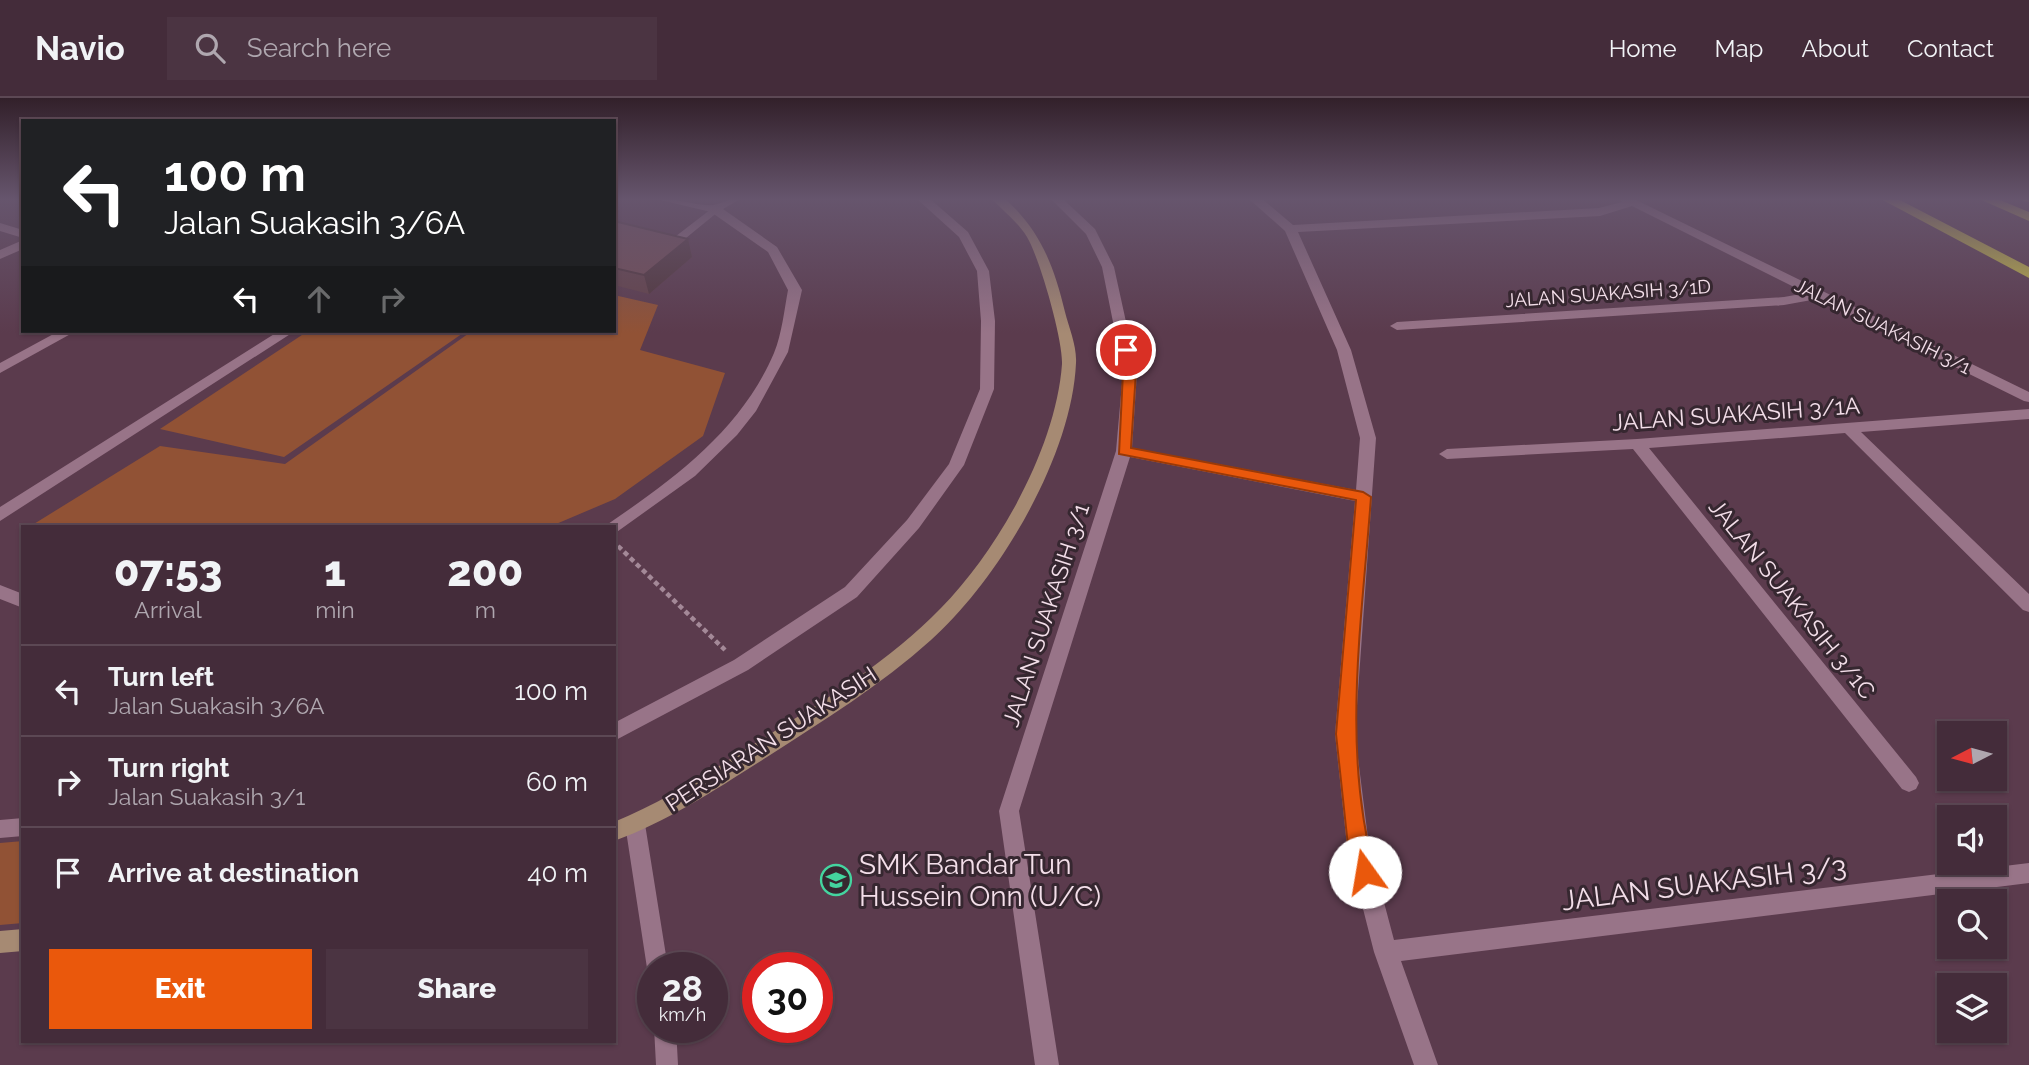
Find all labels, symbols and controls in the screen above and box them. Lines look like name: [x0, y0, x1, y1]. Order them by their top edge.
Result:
search box: [167, 17, 657, 80]
text: Navio: [35, 29, 125, 68]
icon: search: [191, 29, 229, 67]
text: Search here: [247, 33, 391, 63]
text: Home: [1609, 34, 1677, 63]
text: Map: [1715, 34, 1763, 63]
text: About: [1801, 34, 1869, 63]
text: Contact: [1907, 34, 1994, 63]
text: 100 m: [164, 145, 306, 202]
icon: left: [49, 147, 140, 238]
text: Jalan Suakasih 3/6A: [164, 204, 465, 241]
street label: JALAN SUAKASIH 3/1: [1792, 274, 1974, 378]
street label: JALAN SUAKASIH 3/1D: [1504, 275, 1712, 311]
icon: left: [227, 280, 265, 318]
icon: ahead: [300, 280, 338, 318]
icon: right: [373, 280, 411, 318]
pin: [1096, 320, 1156, 380]
icon: arrive: [1107, 331, 1145, 369]
street label: JALAN SUAKASIH 3/1A: [1611, 391, 1861, 436]
street label: JALAN SUAKASIH 3/1C: [1704, 493, 1881, 704]
street label: JALAN SUAKASIH 3/1: [997, 500, 1094, 730]
text: 07:53: [114, 547, 222, 596]
text: 1: [324, 547, 346, 596]
text: 200: [447, 547, 523, 596]
text: Arrival: [134, 596, 202, 623]
text: min: [315, 596, 355, 623]
text: m: [475, 596, 496, 623]
street label: PERSIARAN SUAKASIH: [660, 660, 881, 817]
text: Turn left: [108, 662, 214, 692]
icon: left: [49, 672, 87, 710]
text: 100 m: [515, 676, 588, 706]
text: Jalan Suakasih 3/6A: [108, 692, 325, 719]
north arrow: [1937, 721, 2007, 791]
map controls: [1937, 721, 2007, 1043]
text: Turn right: [108, 753, 229, 783]
icon: right: [49, 763, 87, 801]
text: 60 m: [526, 767, 588, 797]
text: Jalan Suakasih 3/1: [108, 783, 305, 810]
button: sound: [1937, 805, 2007, 875]
position arrow: [1328, 835, 1402, 909]
place label: SMK Bandar Tun Hussein Onn (U/C): [859, 848, 1101, 913]
street label: JALAN SUAKASIH 3/3: [1560, 850, 1848, 917]
icon: arrive: [49, 854, 87, 892]
text: Arrive at destination: [108, 858, 359, 888]
text: 40 m: [527, 858, 588, 888]
school or university icon: SMK Bandar Tun Hussein Onn (U/C): [819, 863, 853, 897]
button: search: [1937, 889, 2007, 959]
button: Exit: [49, 949, 312, 1029]
button: Share: [326, 949, 588, 1029]
speed limit sign: 30: [742, 952, 833, 1043]
text: 28: [662, 968, 703, 1009]
button: layers: [1937, 973, 2007, 1043]
text: km/h: [659, 1004, 706, 1025]

